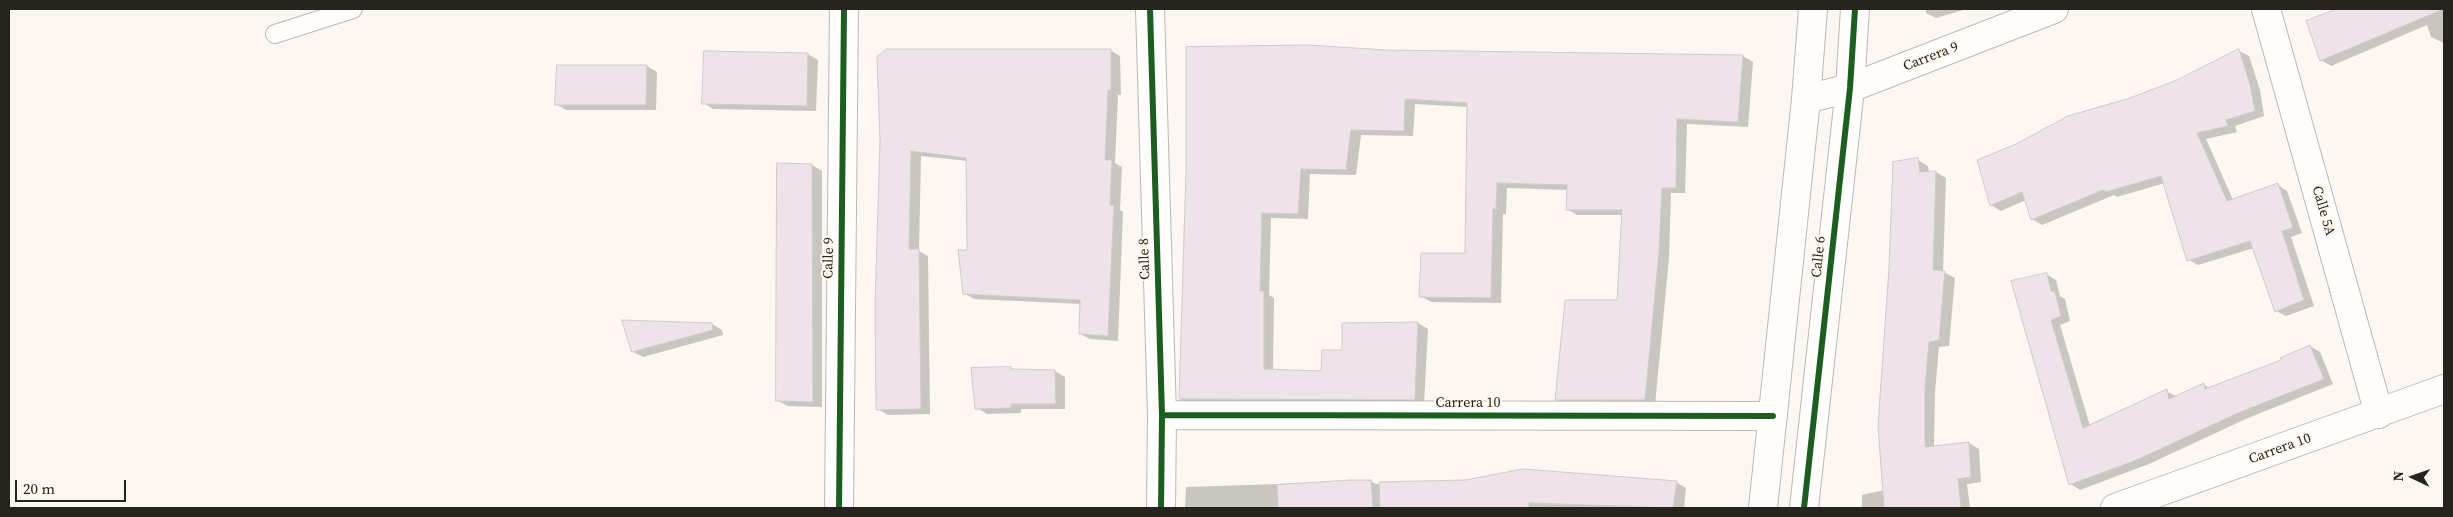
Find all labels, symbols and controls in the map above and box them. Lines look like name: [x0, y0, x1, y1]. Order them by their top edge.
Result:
street label: Carrera 9: [1901, 39, 1961, 75]
street label: Calle 5A: [2308, 184, 2338, 238]
street label: Calle 6: [1808, 235, 1830, 279]
street label: Calle 9: [820, 237, 838, 279]
street label: Calle 8: [1136, 238, 1154, 280]
street label: Carrera 10: [1436, 395, 1500, 411]
street label: Carrera 10: [2247, 430, 2313, 468]
north arrow: [2388, 452, 2438, 502]
scale bar: [18, 470, 129, 502]
text: N: [2388, 471, 2408, 482]
text: 20 m: [23, 478, 55, 499]

